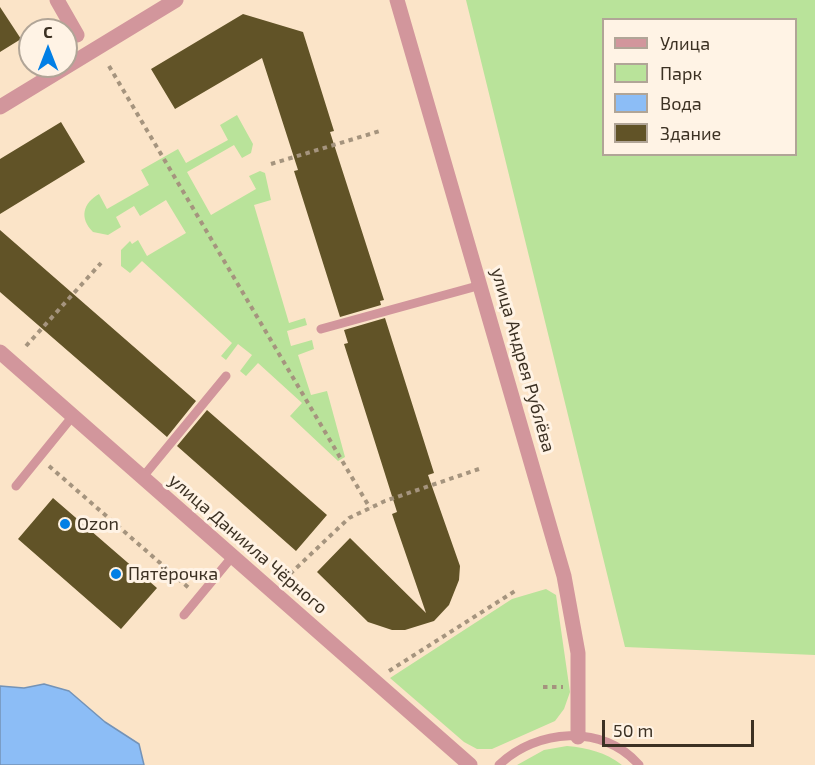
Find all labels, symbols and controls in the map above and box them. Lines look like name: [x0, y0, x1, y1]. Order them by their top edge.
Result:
north arrow: [18, 18, 78, 78]
legend: [602, 18, 797, 156]
text: С: [43, 22, 53, 41]
text: Улица: [660, 32, 710, 54]
text: Парк: [660, 62, 702, 84]
text: Вода: [660, 92, 702, 114]
text: Здание: [660, 122, 721, 144]
street label: улица Андрея Рублёва: [486, 265, 560, 455]
street label: улица Даниила Чёрного: [164, 469, 332, 619]
place label: Ozon: [77, 513, 119, 535]
marker: Ozon: [58, 517, 72, 531]
place label: Пятёрочка: [128, 563, 218, 585]
marker: Пятёрочка: [109, 567, 123, 581]
scale bar: [605, 708, 756, 746]
text: 50 m: [613, 719, 653, 741]

